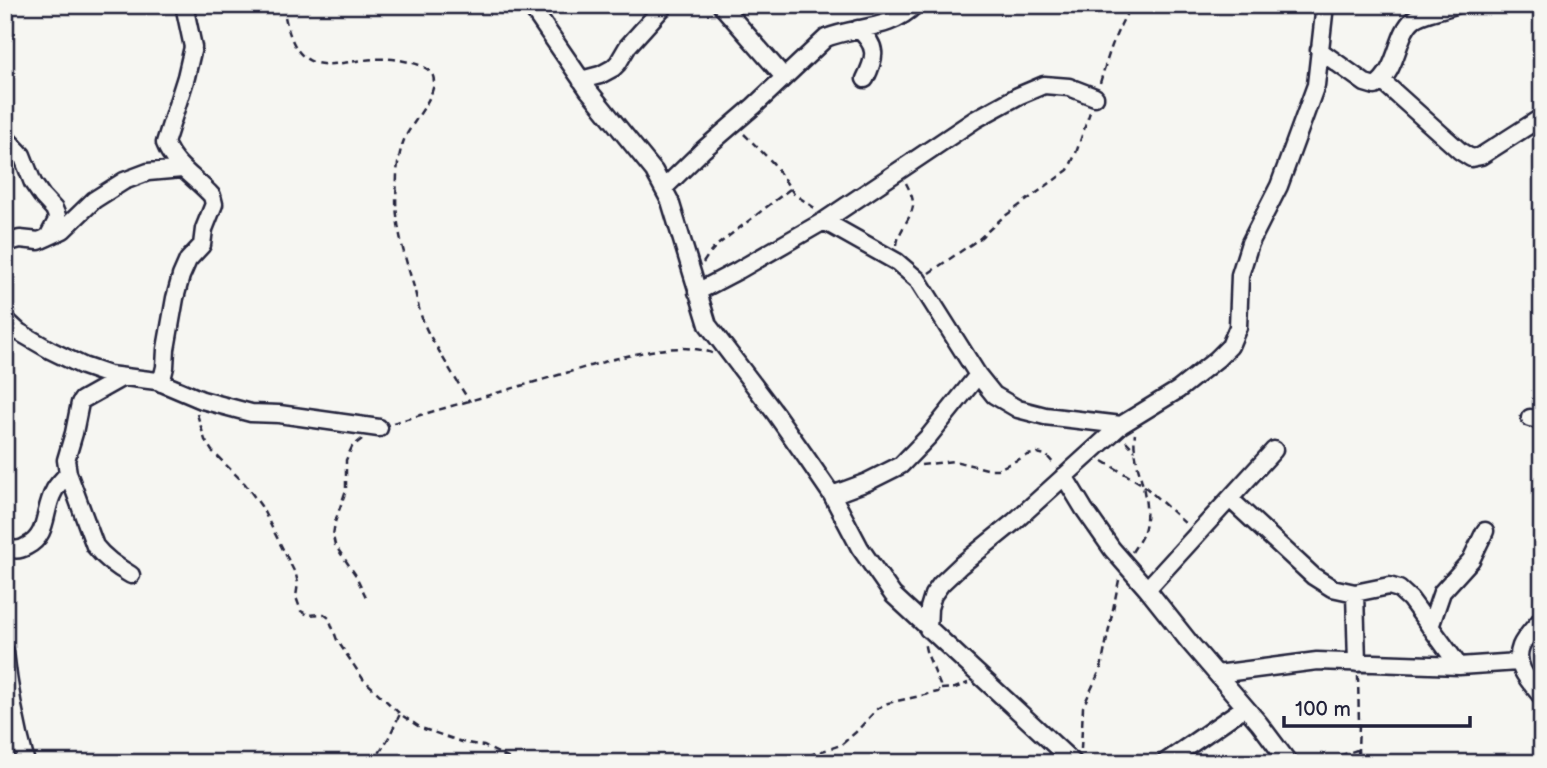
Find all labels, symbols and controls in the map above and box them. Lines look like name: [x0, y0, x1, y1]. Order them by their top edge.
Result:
scale bar: [1284, 684, 1470, 728]
text: 100 m: [1295, 697, 1351, 722]

